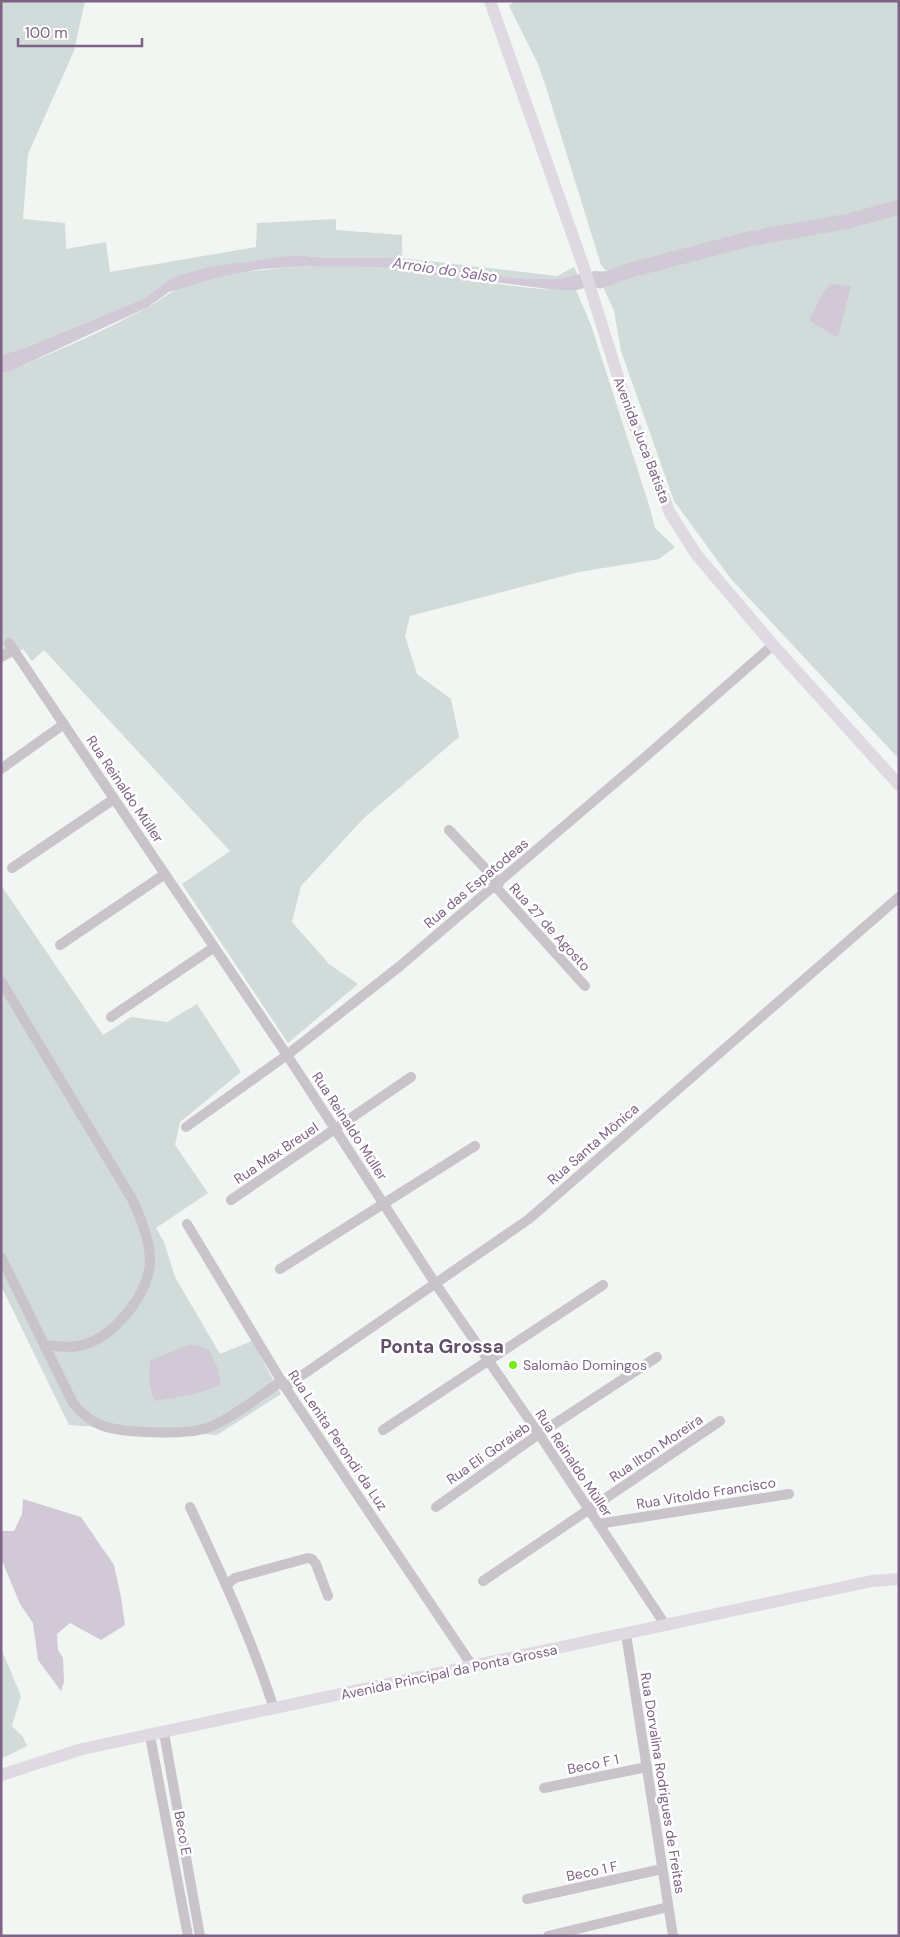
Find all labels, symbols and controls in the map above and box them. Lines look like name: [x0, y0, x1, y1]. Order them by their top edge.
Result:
scale bar: [18, 15, 141, 47]
text: 100 m: [25, 23, 68, 43]
water label: Arroio do Salso: [390, 253, 499, 287]
street label: Avenida Juca Batista: [610, 374, 674, 506]
street label: Rua Reinaldo Müller: [82, 732, 168, 846]
street label: Rua das Espatodeas: [420, 834, 532, 932]
street label: Rua 27 de Agosto: [506, 879, 594, 975]
street label: Rua Reinaldo Müller: [308, 1068, 392, 1184]
street label: Rua Santa Mônica: [544, 1099, 642, 1189]
street label: Rua Max Breuel: [230, 1118, 322, 1188]
district label: Ponta Grossa: [380, 1334, 504, 1359]
place label: Salomão Domingos: [523, 1356, 647, 1374]
marker: Salomão Domingos: [507, 1359, 519, 1371]
street label: Rua Lenita Perondi da Luz: [284, 1366, 392, 1514]
street label: Rua Reinaldo Müller: [531, 1406, 617, 1520]
street label: Rua Ilton Moreira: [606, 1410, 706, 1486]
street label: Rua Eli Goraieb: [443, 1418, 533, 1488]
street label: Rua Vitoldo Francisco: [635, 1473, 777, 1513]
street label: Avenida Principal da Ponta Grossa: [339, 1640, 559, 1704]
street label: Rua Dorvalina Rodrigues de Freitas: [637, 1671, 689, 1895]
street label: Beco F 1: [566, 1750, 620, 1778]
street label: Beco E: [170, 1810, 196, 1856]
street label: Beco 1 F: [565, 1857, 620, 1885]

